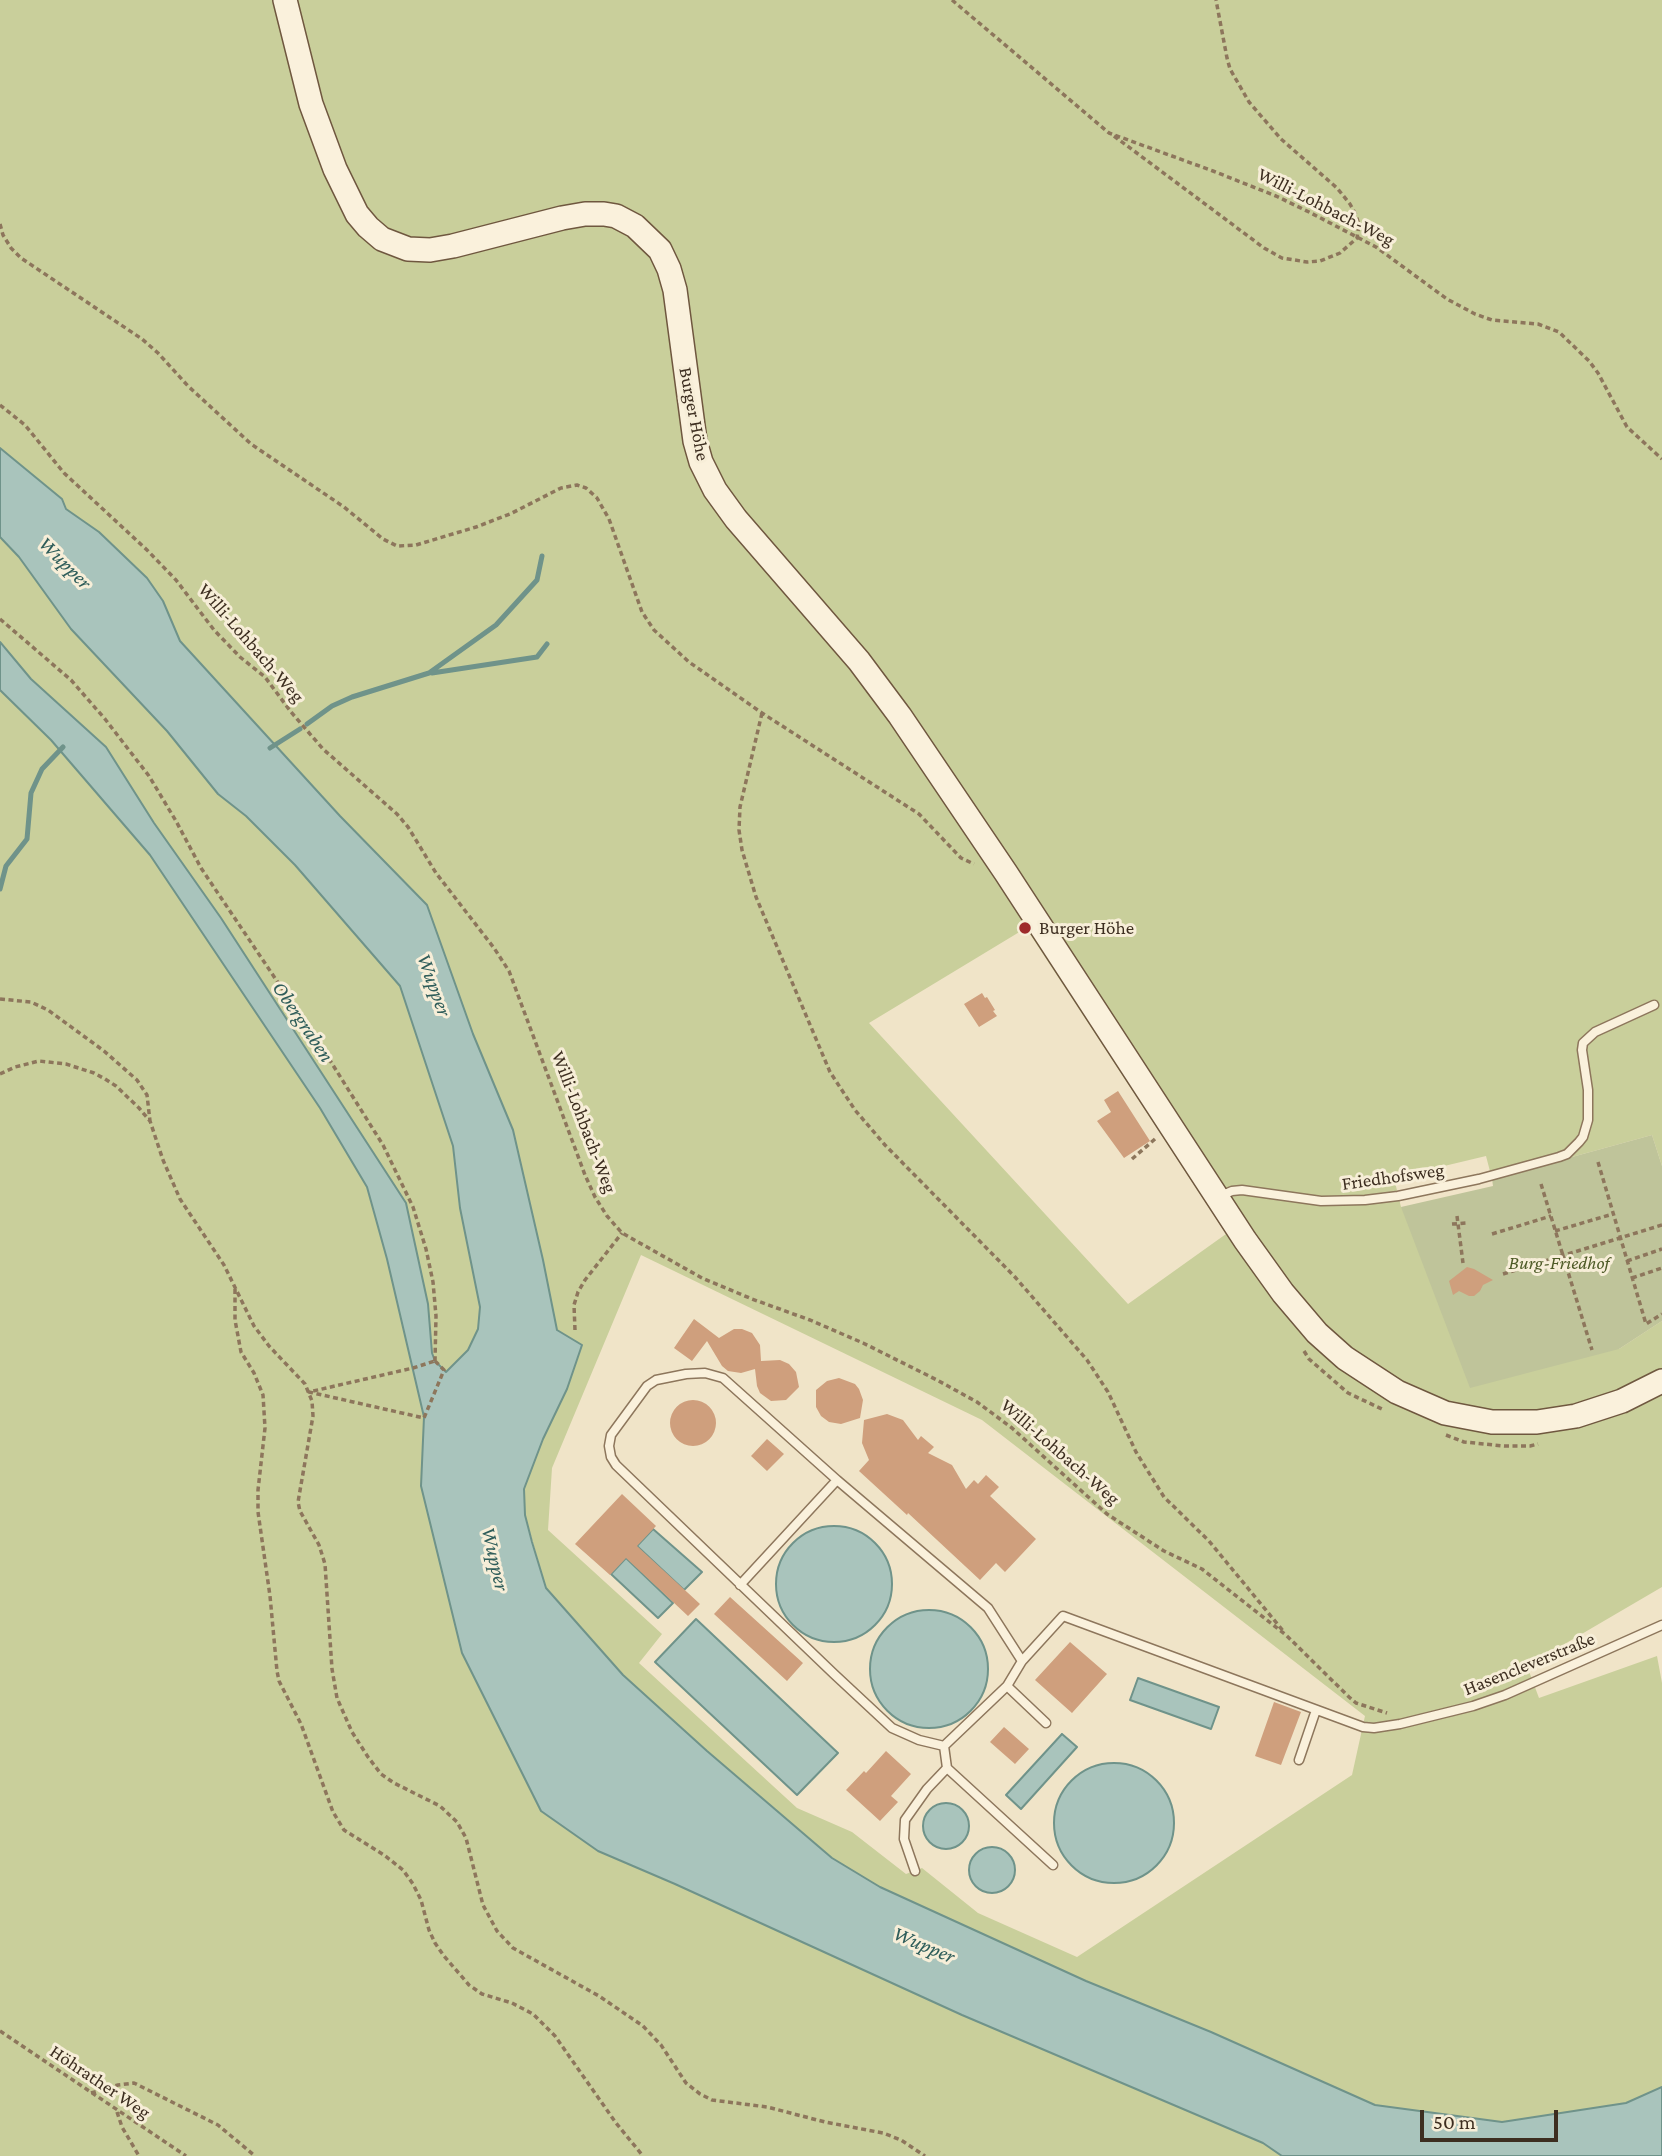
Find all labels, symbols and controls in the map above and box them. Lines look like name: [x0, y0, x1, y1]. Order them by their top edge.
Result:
street label: Willi-Lohbach-Weg: [1254, 163, 1398, 251]
street label: Burger Höhe: [674, 365, 714, 463]
water label: Wupper: [33, 531, 97, 595]
street label: Willi-Lohbach-Weg: [193, 579, 309, 707]
place label: Burger Höhe: [1039, 917, 1134, 939]
marker: Burger Höhe: [1017, 920, 1033, 936]
water label: Wupper: [411, 950, 457, 1020]
water label: Obergraben: [267, 977, 339, 1067]
street label: Willi-Lohbach-Weg: [546, 1048, 622, 1196]
street label: Friedhofsweg: [1340, 1159, 1446, 1195]
park label: Burg-Friedhof: [1509, 1252, 1609, 1274]
street label: Willi-Lohbach-Weg: [996, 1394, 1124, 1510]
water label: Wupper: [475, 1525, 515, 1593]
street label: Hasencleverstraße: [1460, 1627, 1598, 1701]
water label: Wupper: [889, 1921, 959, 1969]
street label: Höhrather Weg: [45, 2040, 155, 2124]
scale bar: [1424, 2096, 1562, 2140]
text: 50 m: [1433, 2110, 1476, 2134]

